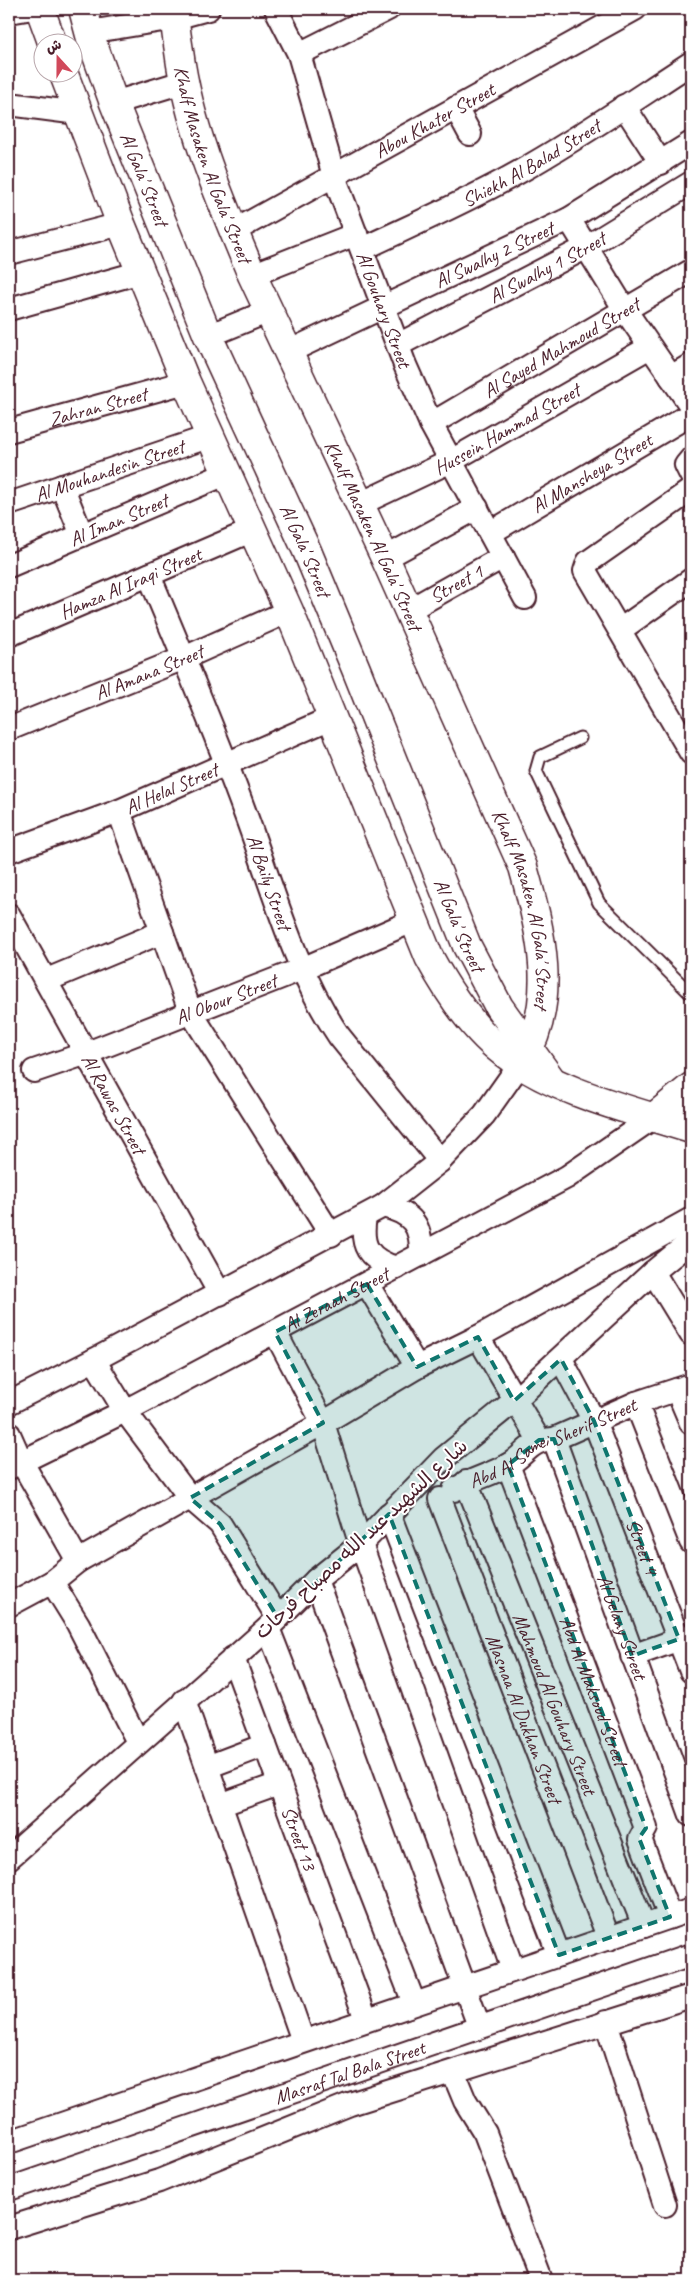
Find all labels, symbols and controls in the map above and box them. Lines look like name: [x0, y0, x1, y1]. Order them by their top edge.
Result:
north arrow: [32, 32, 82, 82]
text: ش: [43, 36, 64, 57]
street label: Khalf Masaken Al Gala' Street: [169, 64, 259, 270]
street label: Abou Khater Street: [370, 76, 501, 163]
street label: Shiekh Al Balad Street: [458, 111, 608, 212]
street label: Al Gala' Street: [115, 128, 176, 233]
street label: Al Swalhy 2 Street: [430, 214, 561, 293]
street label: Al Swalhy 1 Street: [484, 224, 613, 308]
street label: Al Gouhary Street: [351, 248, 418, 373]
street label: Al Sayed Mahmoud Street: [478, 290, 647, 403]
street label: Hussein Hammad Street: [430, 376, 587, 480]
street label: Zahran Street: [46, 380, 153, 432]
street label: Al Mansheya Street: [527, 426, 659, 518]
street label: Al Mouhandesin Street: [32, 432, 190, 507]
street label: Khalf Masaken Al Gala' Street: [319, 436, 430, 637]
street label: Al Iman Street: [65, 486, 175, 551]
street label: Al Gala' Street: [275, 500, 338, 604]
street label: Hamza Al Iraqi Street: [56, 540, 207, 624]
street label: Street 1: [425, 558, 488, 608]
street label: Al Amana Street: [91, 637, 210, 705]
street label: Al Helal Street: [121, 755, 225, 819]
street label: Khalf Masaken Al Gala' Street: [486, 805, 556, 1014]
street label: Al Baily Street: [241, 831, 299, 937]
street label: Al Gala' Street: [429, 875, 492, 979]
street label: Al Obour Street: [171, 966, 283, 1030]
street label: Al Rawas Street: [76, 1049, 154, 1161]
street label: Al Zeraah Street: [279, 1260, 396, 1337]
street label: Abd Al Samei Sherif Street: [465, 1391, 642, 1493]
street label: شارع الشهيد عبد الله مصباح فرحات: [249, 1434, 473, 1645]
street label: Street 4: [621, 1515, 666, 1580]
street label: Al Gelany Street: [592, 1571, 654, 1685]
street label: Mahmoud Al Gouhary Street: [507, 1609, 603, 1801]
street label: Abd Al Maksoud Street: [554, 1613, 635, 1773]
street label: Masnaa Al Dukhan Street: [480, 1630, 569, 1810]
street label: Street 13: [276, 1803, 323, 1876]
street label: Masraf Tal Bala Street: [271, 2034, 430, 2110]

